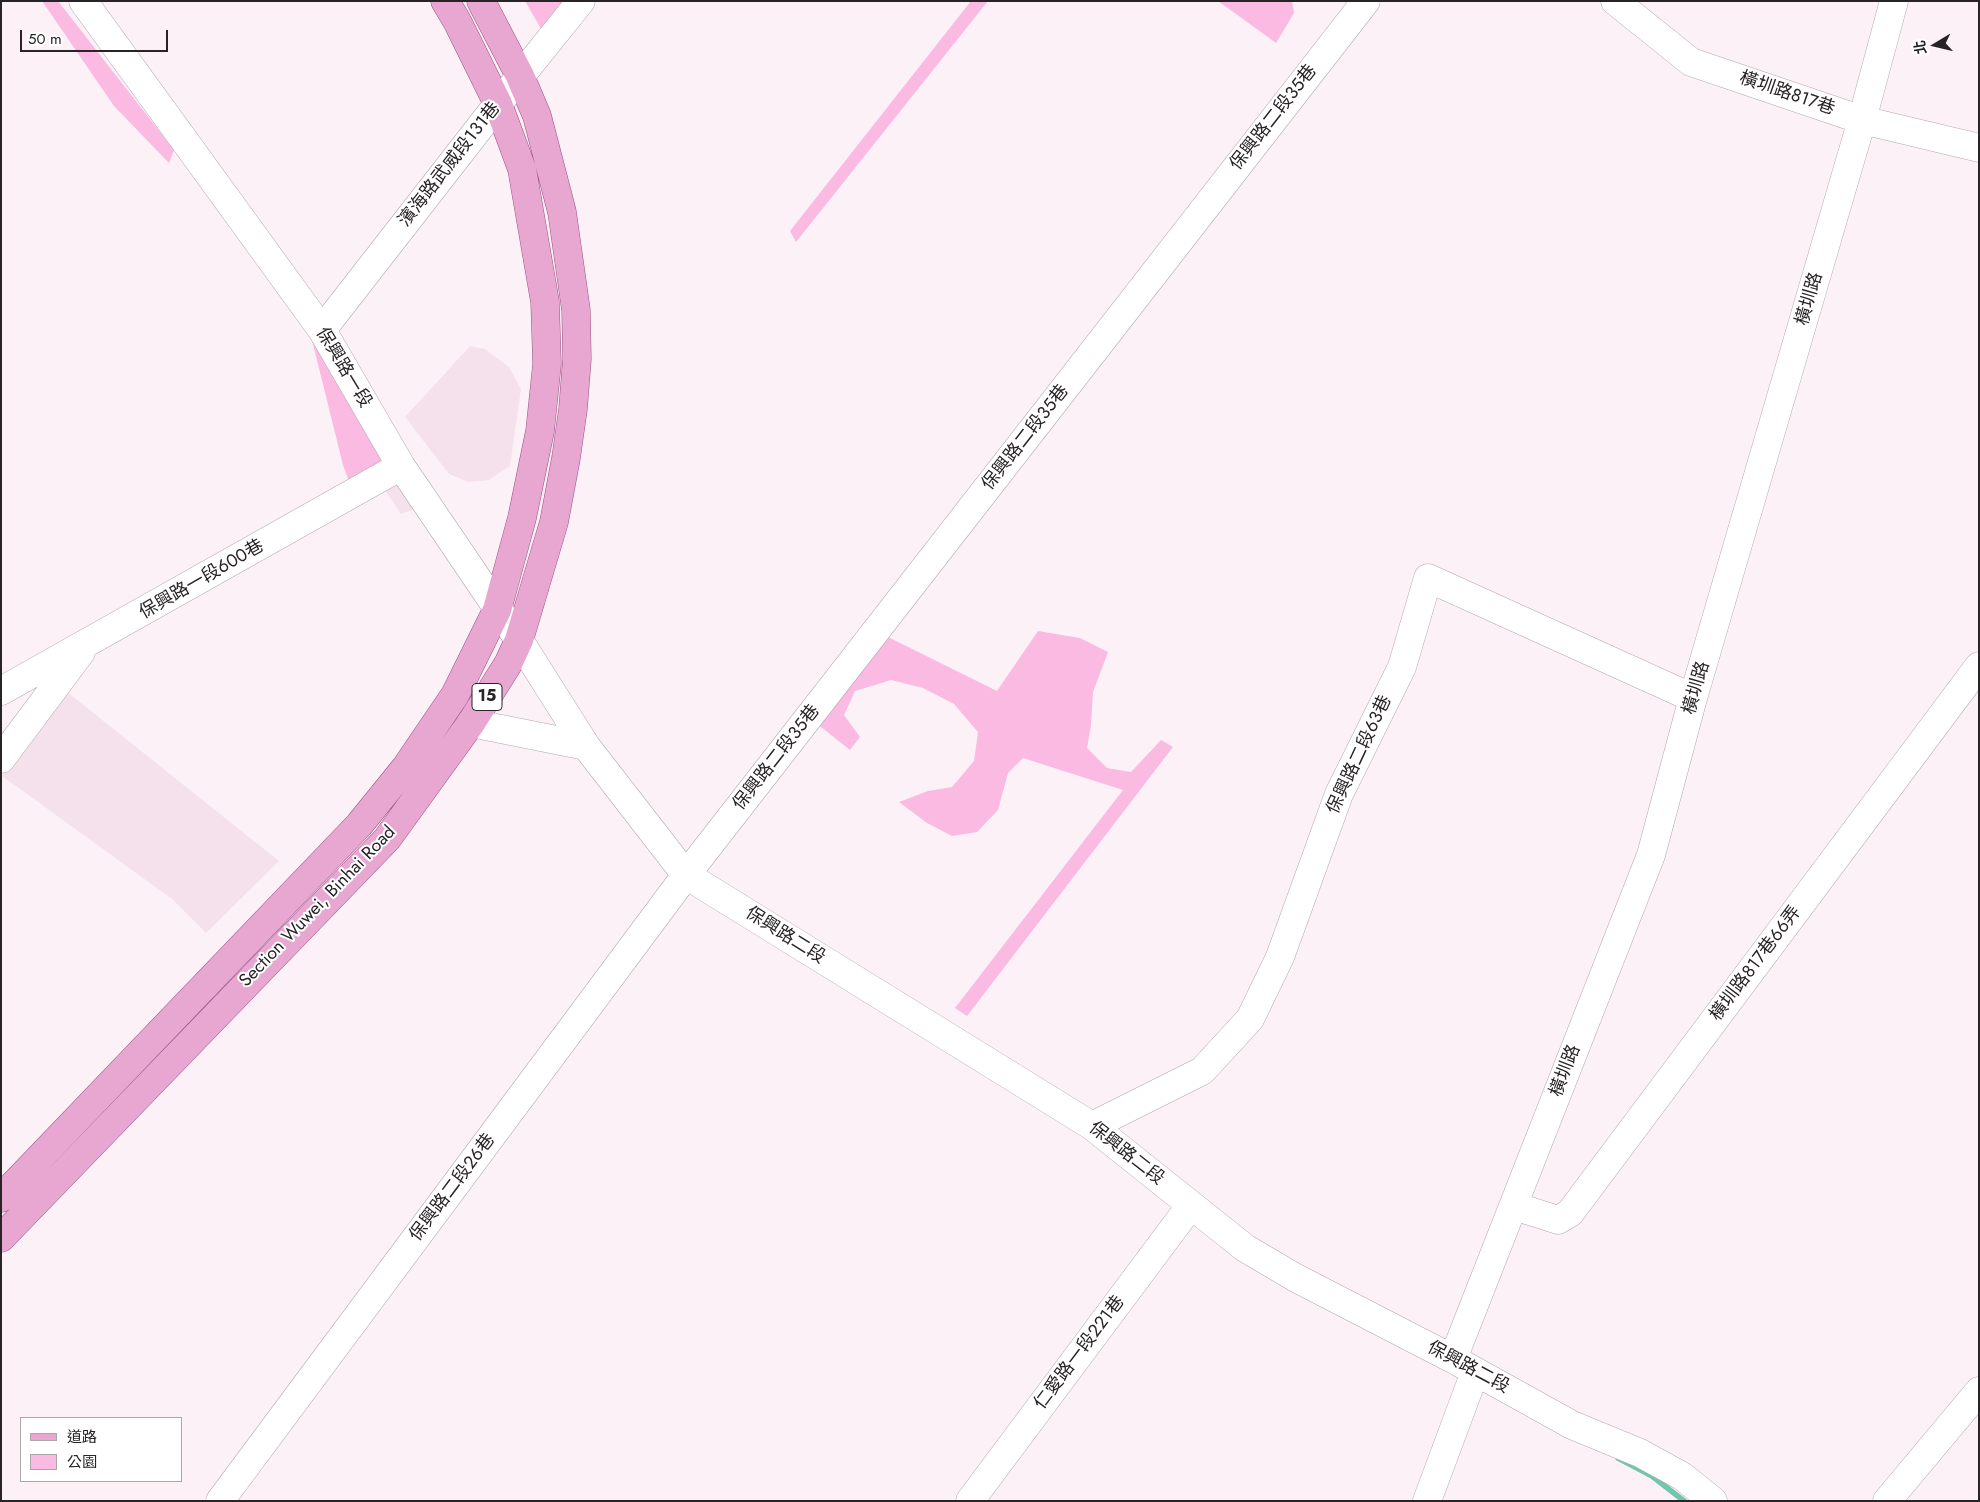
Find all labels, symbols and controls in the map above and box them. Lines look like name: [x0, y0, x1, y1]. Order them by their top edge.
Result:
scale bar: [22, 20, 170, 52]
north arrow: [1910, 20, 1960, 70]
text: 50 m: [28, 28, 62, 50]
text: 北: [1909, 39, 1931, 56]
street label: 保興路二段35巷: [1226, 61, 1322, 175]
street label: 橫圳路817巷: [1737, 68, 1837, 120]
street label: 濱海路武威段131巷: [395, 98, 505, 232]
street label: 橫圳路: [1792, 270, 1828, 328]
street label: 保興路一段: [311, 324, 375, 412]
street label: 保興路二段35巷: [978, 381, 1074, 495]
street label: 保興路一段600巷: [136, 536, 268, 624]
street label: 橫圳路: [1679, 659, 1715, 717]
road number: 15: [472, 684, 502, 710]
street label: 保興路二段63巷: [1323, 692, 1397, 818]
street label: 保興路二段35巷: [729, 701, 825, 815]
street label: Section Wuwei, Binhai Road: [235, 822, 401, 992]
street label: 橫圳路817巷66弄: [1706, 902, 1806, 1026]
street label: 保興路二段: [741, 903, 829, 969]
street label: 橫圳路: [1546, 1042, 1586, 1100]
street label: 保興路二段: [1084, 1118, 1168, 1190]
street label: 保興路二段26巷: [406, 1130, 500, 1246]
street label: 仁愛路一段221巷: [1030, 1292, 1130, 1414]
street label: 保興路二段: [1423, 1337, 1513, 1399]
legend: [20, 1417, 182, 1482]
text: 道路: [67, 1426, 97, 1448]
text: 公園: [67, 1451, 97, 1473]

